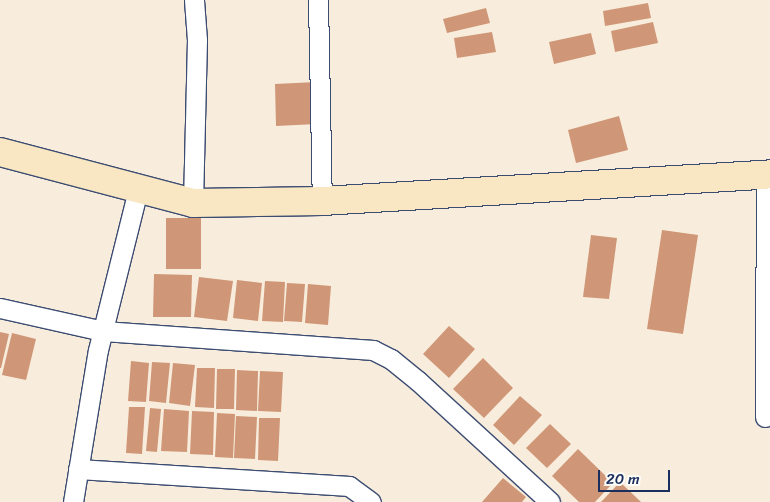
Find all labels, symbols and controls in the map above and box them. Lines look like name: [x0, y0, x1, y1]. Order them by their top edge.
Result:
scale bar: [600, 460, 672, 492]
text: 20 m: [606, 466, 640, 492]

